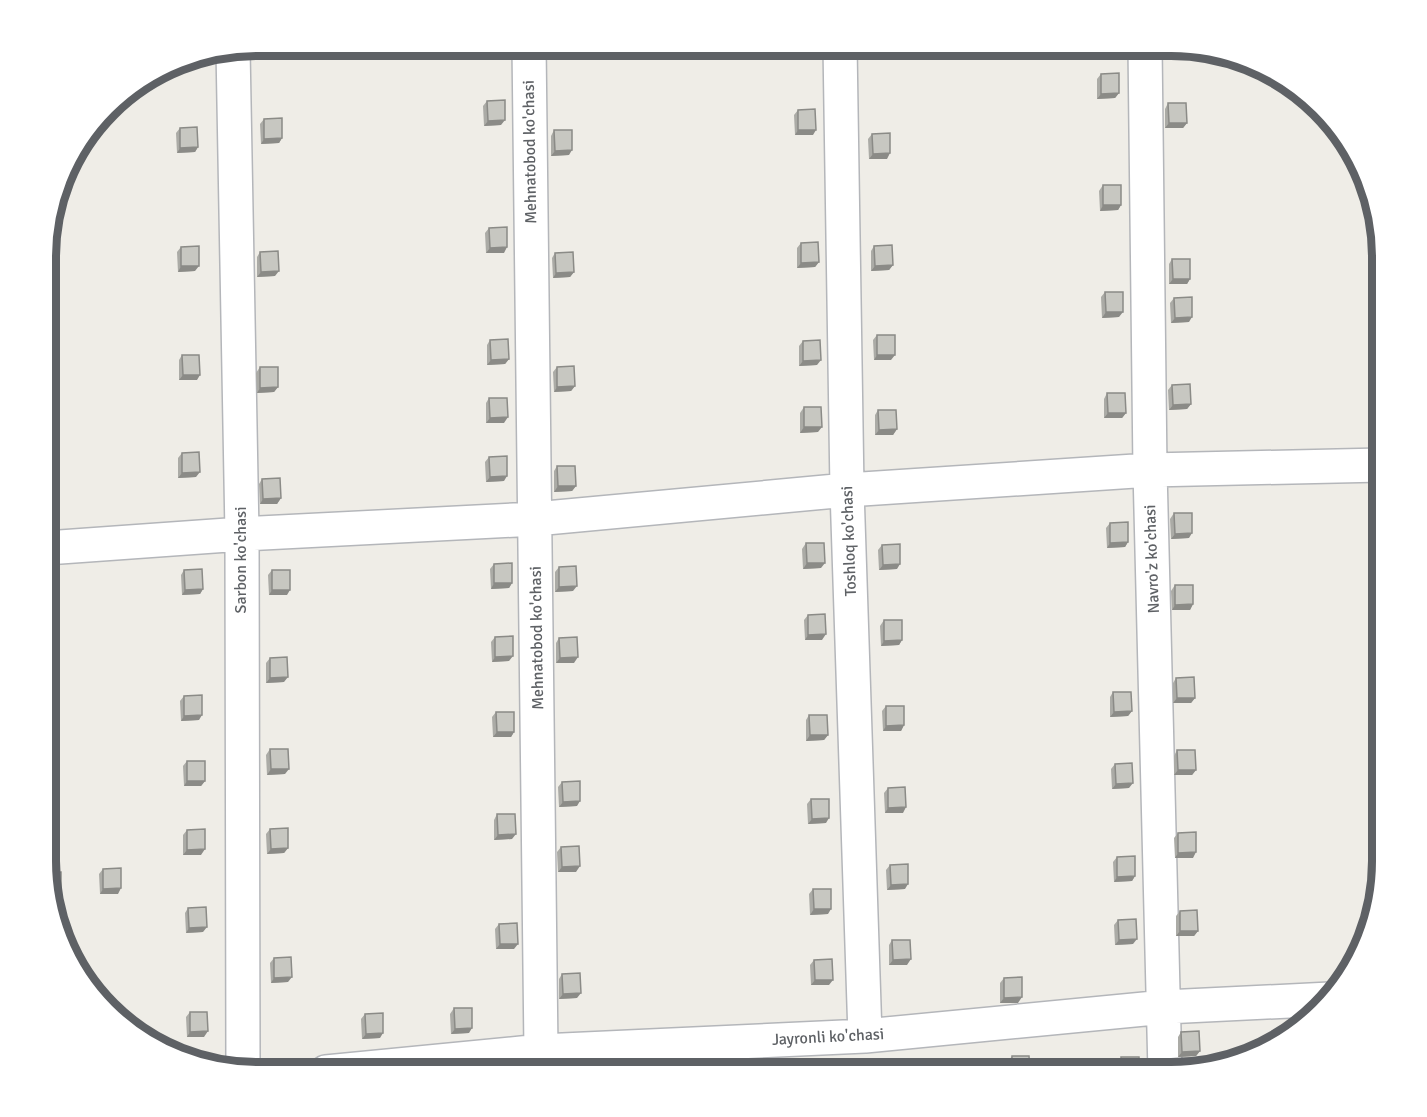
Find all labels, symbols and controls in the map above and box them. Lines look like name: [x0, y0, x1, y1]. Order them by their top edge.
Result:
street label: Mehnatobod ko'chasi: [519, 80, 541, 224]
street label: Toshloq ko'chasi: [837, 485, 861, 597]
street label: Navro'z ko'chasi: [1140, 504, 1164, 614]
street label: Sarbon ko'chasi: [231, 507, 251, 613]
street label: Mehnatobod ko'chasi: [526, 566, 548, 710]
street label: Jayronli ko'chasi: [771, 1024, 885, 1050]

